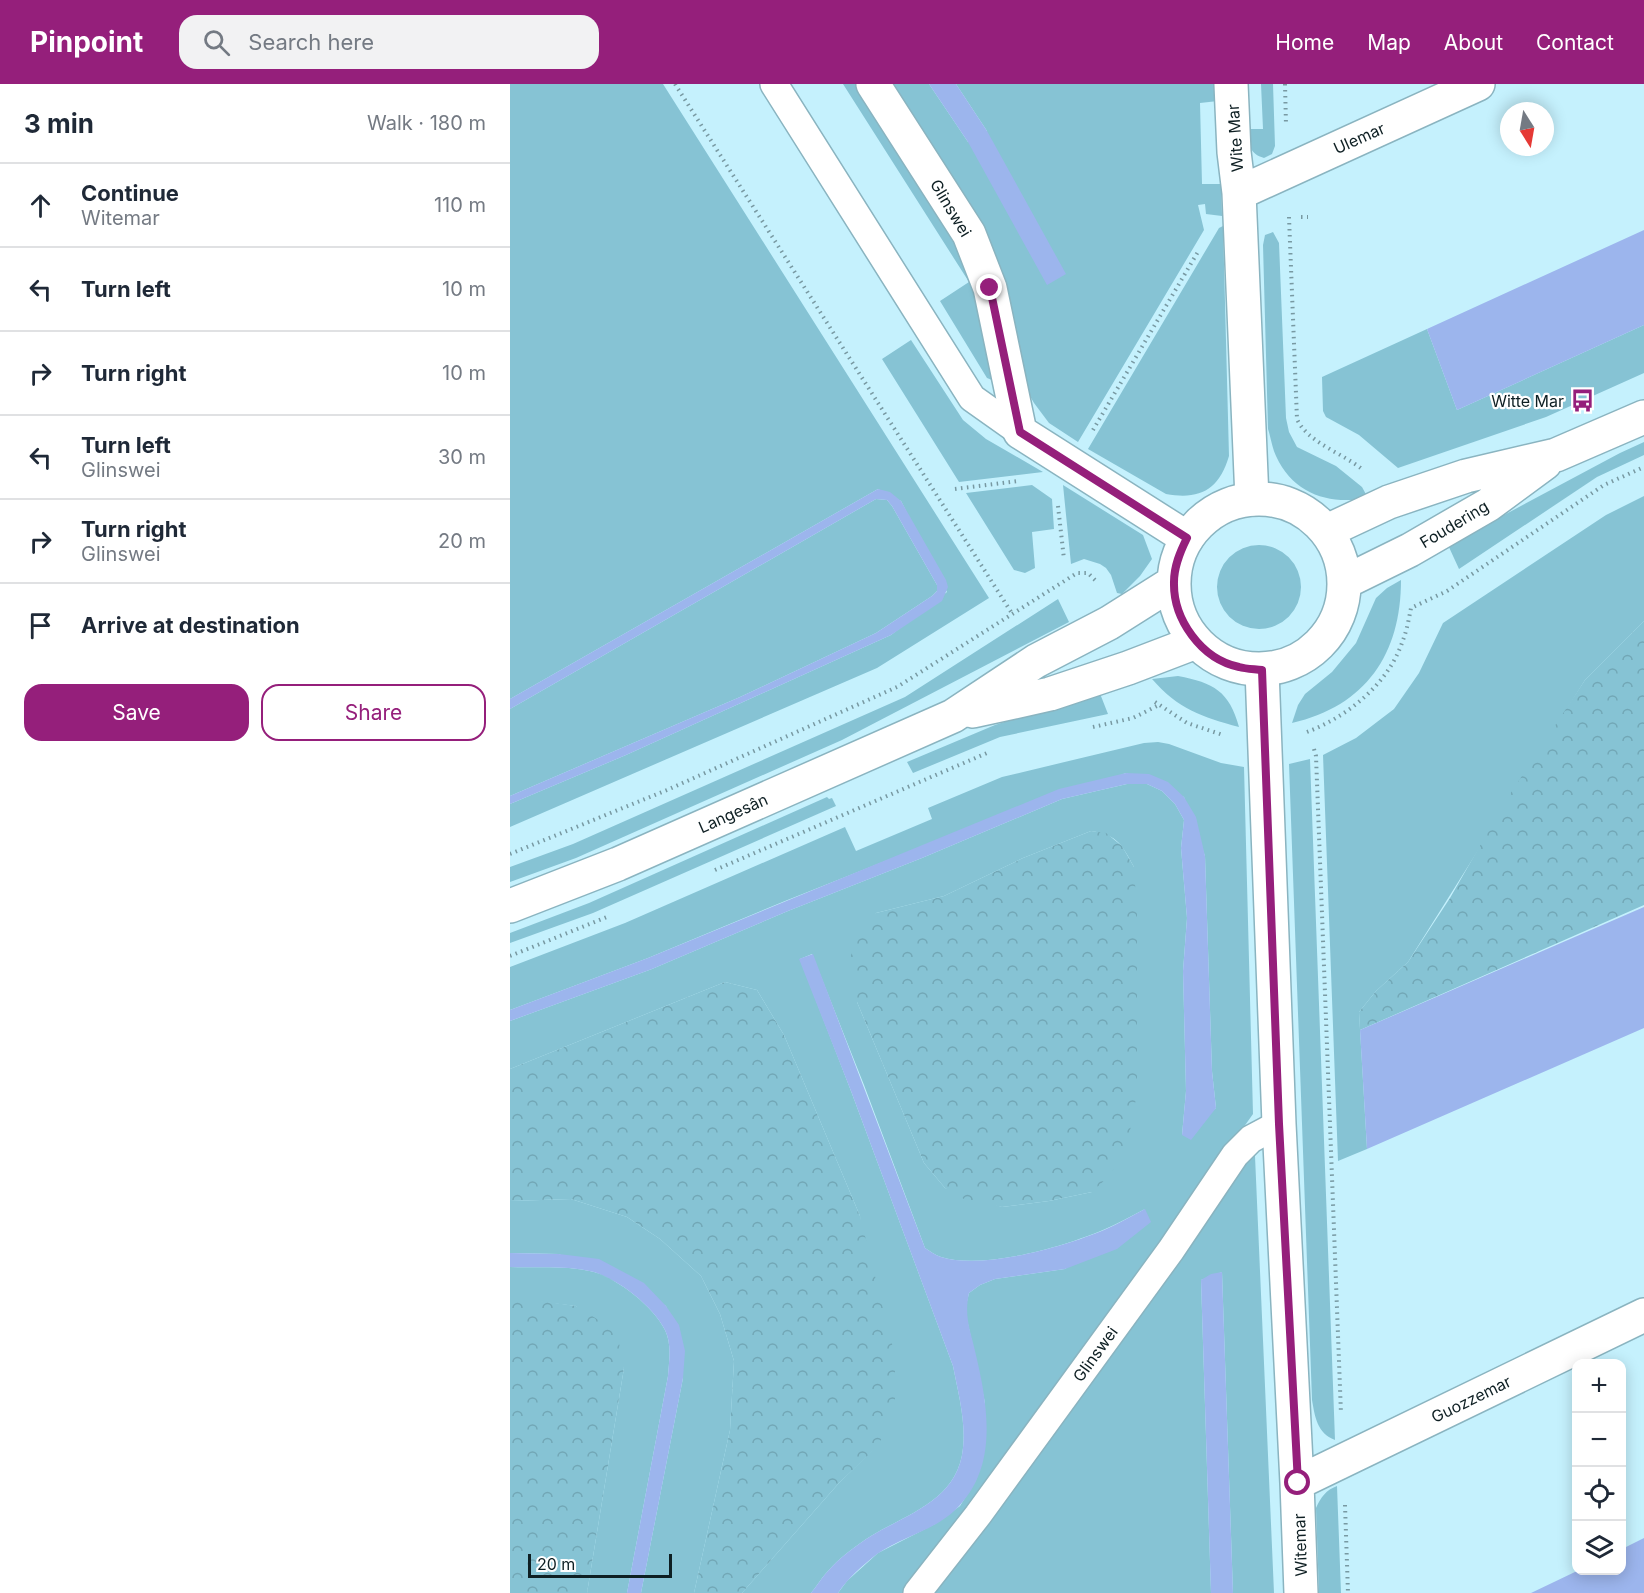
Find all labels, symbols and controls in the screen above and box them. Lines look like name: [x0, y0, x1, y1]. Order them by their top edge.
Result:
search box: [179, 15, 599, 69]
text: Pinpoint: [30, 25, 143, 59]
icon: search: [200, 26, 233, 59]
text: Search here: [248, 29, 374, 55]
text: Home: [1275, 30, 1334, 55]
text: Map: [1367, 30, 1411, 55]
text: About: [1444, 30, 1503, 55]
text: Contact: [1536, 30, 1614, 55]
north arrow: [1500, 102, 1554, 156]
street label: Wite Mar: [1223, 103, 1247, 173]
text: 3 min: [24, 108, 94, 139]
text: Walk · 180 m: [367, 111, 486, 135]
street label: Ulemar: [1330, 118, 1388, 158]
street label: Glinswei: [926, 176, 976, 240]
text: Continue: [81, 180, 179, 206]
icon: ahead: [24, 189, 57, 222]
text: 110 m: [434, 193, 486, 217]
text: Witemar: [81, 206, 160, 230]
icon: left: [24, 273, 57, 306]
route end: [976, 274, 1002, 300]
text: Turn left: [81, 276, 171, 302]
text: 10 m: [442, 277, 486, 301]
icon: right: [24, 357, 57, 390]
text: Turn right: [81, 360, 187, 386]
text: 10 m: [442, 361, 486, 385]
bus stop icon: Witte Mar: [1569, 388, 1595, 414]
place label: Witte Mar: [1491, 391, 1564, 411]
text: Turn left: [81, 432, 171, 458]
icon: left: [24, 441, 57, 474]
text: 30 m: [438, 445, 486, 469]
text: Glinswei: [81, 458, 161, 482]
street label: Foudering: [1416, 496, 1492, 552]
text: Turn right: [81, 516, 187, 542]
icon: right: [24, 525, 57, 558]
text: 20 m: [438, 529, 486, 553]
text: Glinswei: [81, 542, 161, 566]
icon: arrive: [24, 609, 57, 642]
text: Arrive at destination: [81, 612, 300, 638]
button: Save: [24, 684, 249, 741]
button: Share: [261, 684, 486, 741]
street label: Langesân: [695, 789, 771, 837]
street label: Glinswei: [1068, 1322, 1122, 1386]
map controls: [1572, 1359, 1626, 1575]
button: +: [1572, 1359, 1626, 1413]
street label: Guozzemar: [1428, 1371, 1514, 1427]
button: −: [1572, 1413, 1626, 1467]
button: locate: [1572, 1467, 1626, 1521]
route start: [1284, 1469, 1310, 1495]
street label: Witemar: [1289, 1513, 1311, 1577]
button: layers: [1572, 1521, 1626, 1575]
scale bar: [528, 1551, 672, 1578]
text: 20 m: [537, 1554, 575, 1574]

